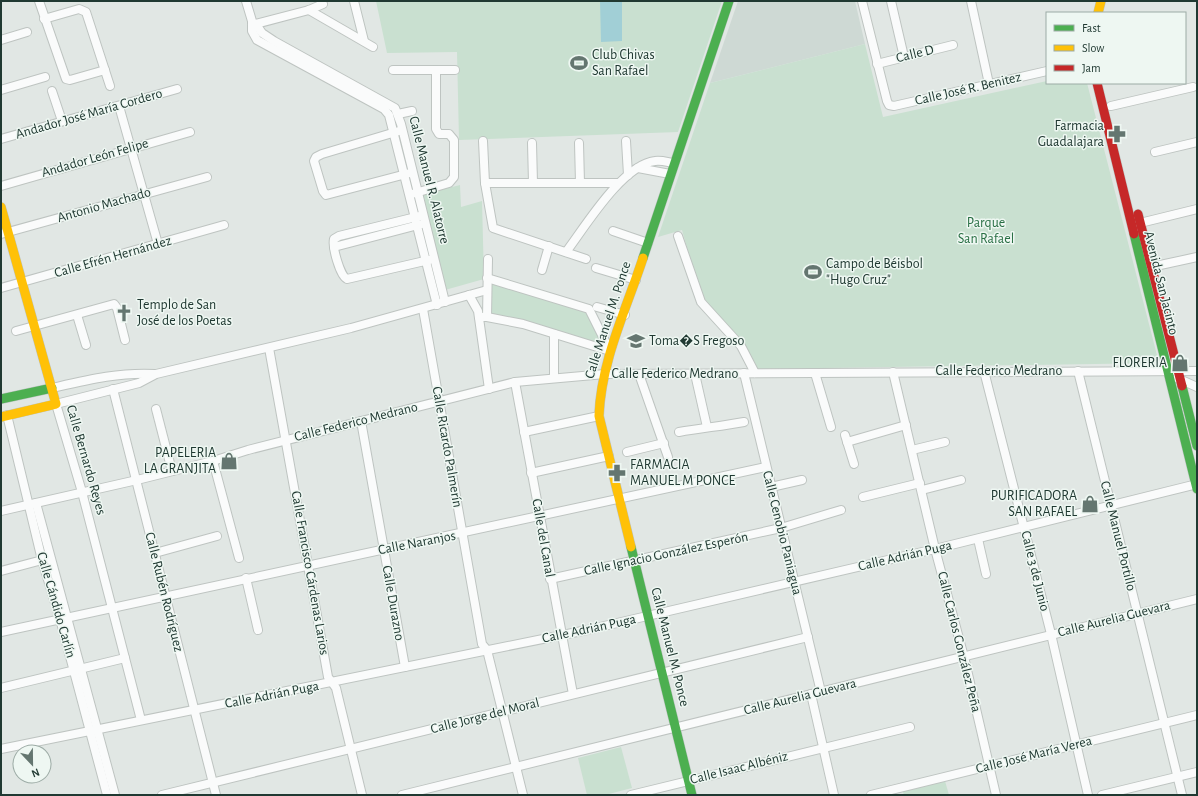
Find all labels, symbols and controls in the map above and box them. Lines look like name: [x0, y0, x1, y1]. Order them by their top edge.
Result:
legend: [1046, 12, 1186, 84]
text: Fast: [1082, 22, 1101, 34]
text: Slow: [1082, 42, 1104, 54]
street label: Calle D: [895, 43, 935, 65]
place label: Club Chivas San Rafael: [592, 48, 655, 78]
sports icon: Club Chivas San Rafael: [569, 53, 589, 73]
text: Jam: [1082, 62, 1101, 74]
street label: Calle José R. Benitez: [914, 70, 1023, 108]
street label: Andador José María Cordero: [14, 86, 164, 142]
street label: Calle Manuel R. Alatorre: [406, 115, 452, 245]
place label: Farmacia Guadalajara: [1038, 119, 1105, 149]
pharmacy icon: Farmacia Guadalajara: [1107, 124, 1127, 144]
street label: Andador León Felipe: [40, 136, 150, 180]
street label: Antonio Machado: [56, 185, 152, 225]
park label: Parque San Rafael: [958, 216, 1014, 246]
street label: Avenida San Jacinto: [1141, 230, 1181, 336]
street label: Calle Efrén Hernández: [53, 234, 173, 280]
place label: Campo de Béisbol "Hugo Cruz": [826, 257, 923, 287]
street label: Calle Manuel M. Ponce: [582, 260, 634, 380]
sports icon: Campo de Béisbol "Hugo Cruz": [803, 262, 823, 282]
place label: Templo de San José de los Poetas: [137, 298, 232, 328]
church icon: Templo de San José de los Poetas: [114, 303, 134, 323]
school or university icon: Toma�S Fregoso: [626, 331, 646, 351]
place label: Toma�S Fregoso: [649, 334, 745, 348]
shop icon: FLORERIA: [1170, 353, 1190, 373]
place label: FLORERIA: [1113, 356, 1167, 370]
street label: Calle Federico Medrano: [936, 364, 1063, 378]
street label: Calle Federico Medrano: [612, 367, 739, 381]
street label: Calle Ricardo Palmerín: [429, 385, 465, 509]
street label: Calle Federico Medrano: [293, 400, 419, 444]
street label: Calle Bernardo Reyes: [64, 404, 108, 516]
place label: PAPELERIA LA GRANJITA: [144, 446, 216, 476]
shop icon: PAPELERIA LA GRANJITA: [219, 451, 239, 471]
place label: FARMACIA MANUEL M PONCE: [630, 458, 735, 488]
pharmacy icon: FARMACIA MANUEL M PONCE: [607, 463, 627, 483]
street label: Calle Cenobio Paniagua: [760, 469, 804, 597]
street label: Calle Manuel Portillo: [1098, 480, 1138, 593]
place label: PURIFICADORA SAN RAFAEL: [991, 489, 1077, 519]
street label: Calle Francisco Cárdenas Larios: [289, 490, 331, 656]
shop icon: PURIFICADORA SAN RAFAEL: [1080, 494, 1100, 514]
street label: Calle del Canal: [529, 498, 557, 578]
street label: Calle Naranjos: [377, 529, 457, 557]
street label: Calle 3 de Junio: [1018, 529, 1052, 613]
street label: Calle Ignacio González Esperón: [583, 530, 749, 578]
street label: Calle Rubén Rodríguez: [142, 531, 186, 653]
street label: Calle Adrián Puga: [857, 538, 954, 574]
street label: Calle Cándido Carlín: [34, 550, 78, 660]
street label: Calle Durazno: [379, 564, 407, 642]
street label: Calle Carlos González Peña: [935, 570, 983, 714]
street label: Calle Manuel M. Ponce: [648, 586, 692, 708]
street label: Calle Aurelia Guevara: [1056, 598, 1172, 640]
street label: Calle Adrián Puga: [541, 612, 638, 646]
street label: Calle Aurelia Guevara: [742, 676, 858, 718]
street label: Calle Adrián Puga: [224, 679, 321, 711]
street label: Calle Jorge del Moral: [429, 696, 541, 736]
street label: Calle José María Verea: [974, 734, 1094, 776]
north arrow: [12, 744, 52, 784]
street label: Calle Isaac Albéniz: [689, 749, 790, 787]
text: N: [30, 766, 41, 779]

